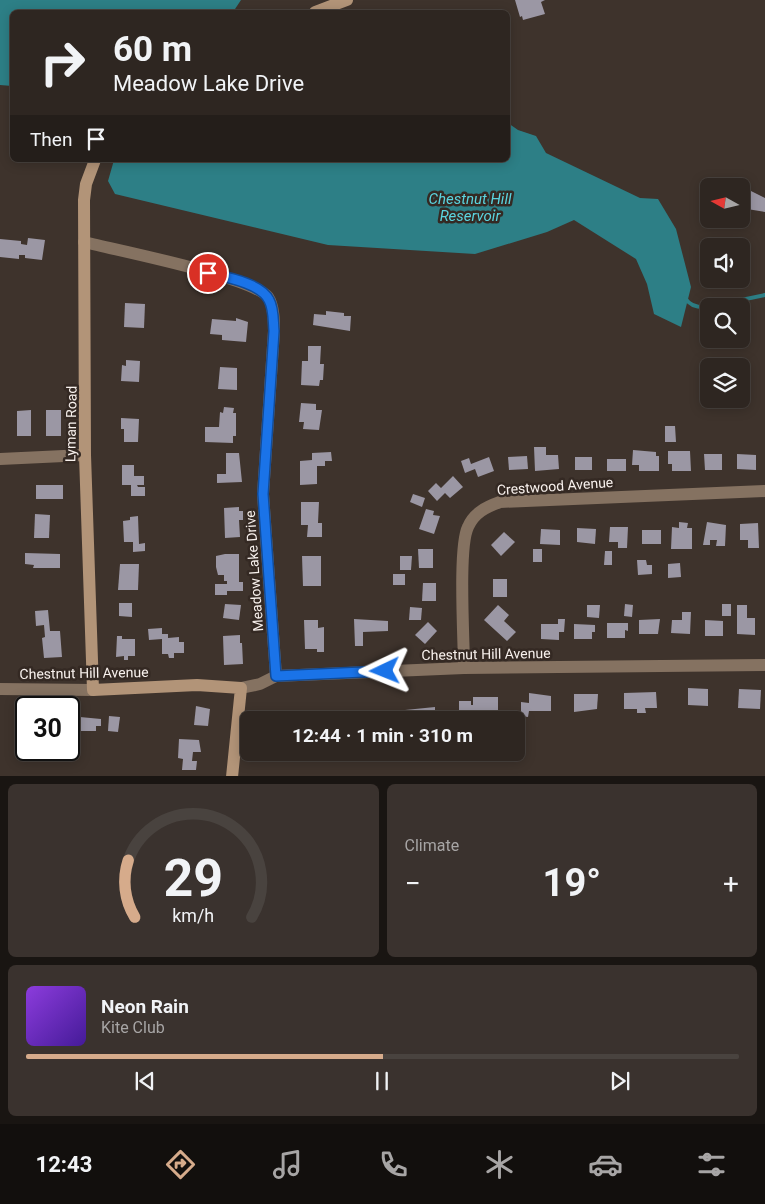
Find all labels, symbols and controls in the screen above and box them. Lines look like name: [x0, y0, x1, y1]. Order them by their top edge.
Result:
text: 60 m: [113, 29, 192, 70]
icon: right: [30, 30, 95, 95]
text: Meadow Lake Drive: [113, 71, 304, 96]
icon: arrive: [82, 125, 110, 153]
text: Then: [30, 128, 72, 151]
north arrow: [700, 178, 750, 228]
map controls: [700, 178, 750, 408]
water label: Chestnut Hill Reservoir: [429, 190, 512, 225]
button: sound: [700, 238, 750, 288]
pin: [187, 252, 229, 294]
icon: arrive: [194, 259, 222, 287]
button: search: [700, 298, 750, 348]
button: layers: [700, 358, 750, 408]
street label: Lyman Road: [62, 386, 80, 462]
street label: Crestwood Avenue: [496, 474, 614, 498]
street label: Meadow Lake Drive: [242, 510, 266, 632]
position arrow: [358, 644, 410, 696]
street label: Chestnut Hill Avenue: [421, 645, 551, 663]
street label: Chestnut Hill Avenue: [19, 664, 149, 682]
speed limit sign: 30: [15, 696, 80, 761]
text: 12:44 · 1 min · 310 m: [292, 724, 473, 747]
text: Climate: [405, 836, 459, 855]
text: 29: [163, 848, 223, 909]
text: 19°: [543, 861, 601, 905]
text: −: [405, 867, 421, 900]
text: +: [723, 867, 739, 900]
text: km/h: [172, 905, 214, 926]
text: Neon Rain: [101, 995, 189, 1018]
text: Kite Club: [101, 1018, 165, 1037]
icon: previous: [131, 1067, 159, 1095]
icon: pause: [368, 1067, 396, 1095]
icon: next: [606, 1067, 634, 1095]
icon: directions: [163, 1147, 198, 1182]
icon: music: [270, 1147, 305, 1182]
icon: phone: [376, 1147, 411, 1182]
icon: climate: [482, 1147, 517, 1182]
icon: car: [588, 1147, 623, 1182]
icon: filters: [694, 1147, 729, 1182]
text: 12:43: [36, 1152, 92, 1177]

